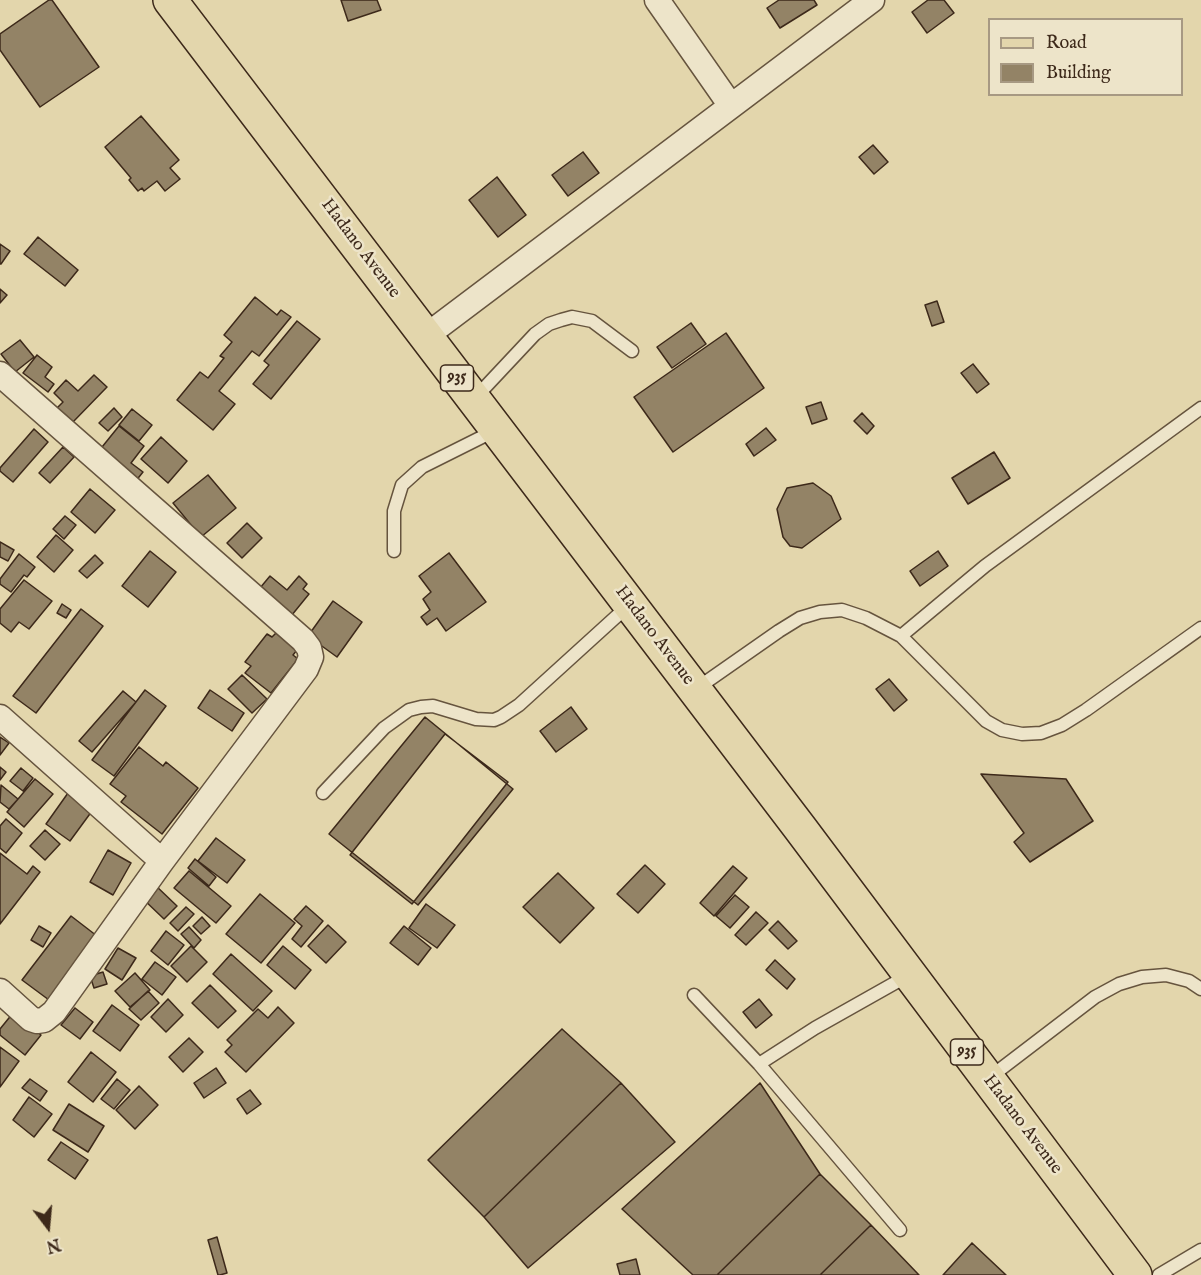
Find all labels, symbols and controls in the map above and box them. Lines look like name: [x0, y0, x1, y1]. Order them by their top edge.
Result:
legend: [988, 18, 1183, 96]
text: Road: [1046, 32, 1087, 55]
text: Building: [1046, 62, 1111, 85]
street label: Hadano Avenue: [316, 195, 404, 303]
road number: 935: [440, 365, 474, 391]
street label: Hadano Avenue: [610, 582, 698, 690]
road number: 935: [950, 1039, 984, 1065]
street label: Hadano Avenue: [978, 1071, 1066, 1179]
north arrow: [18, 1197, 78, 1257]
text: N: [44, 1233, 62, 1256]

